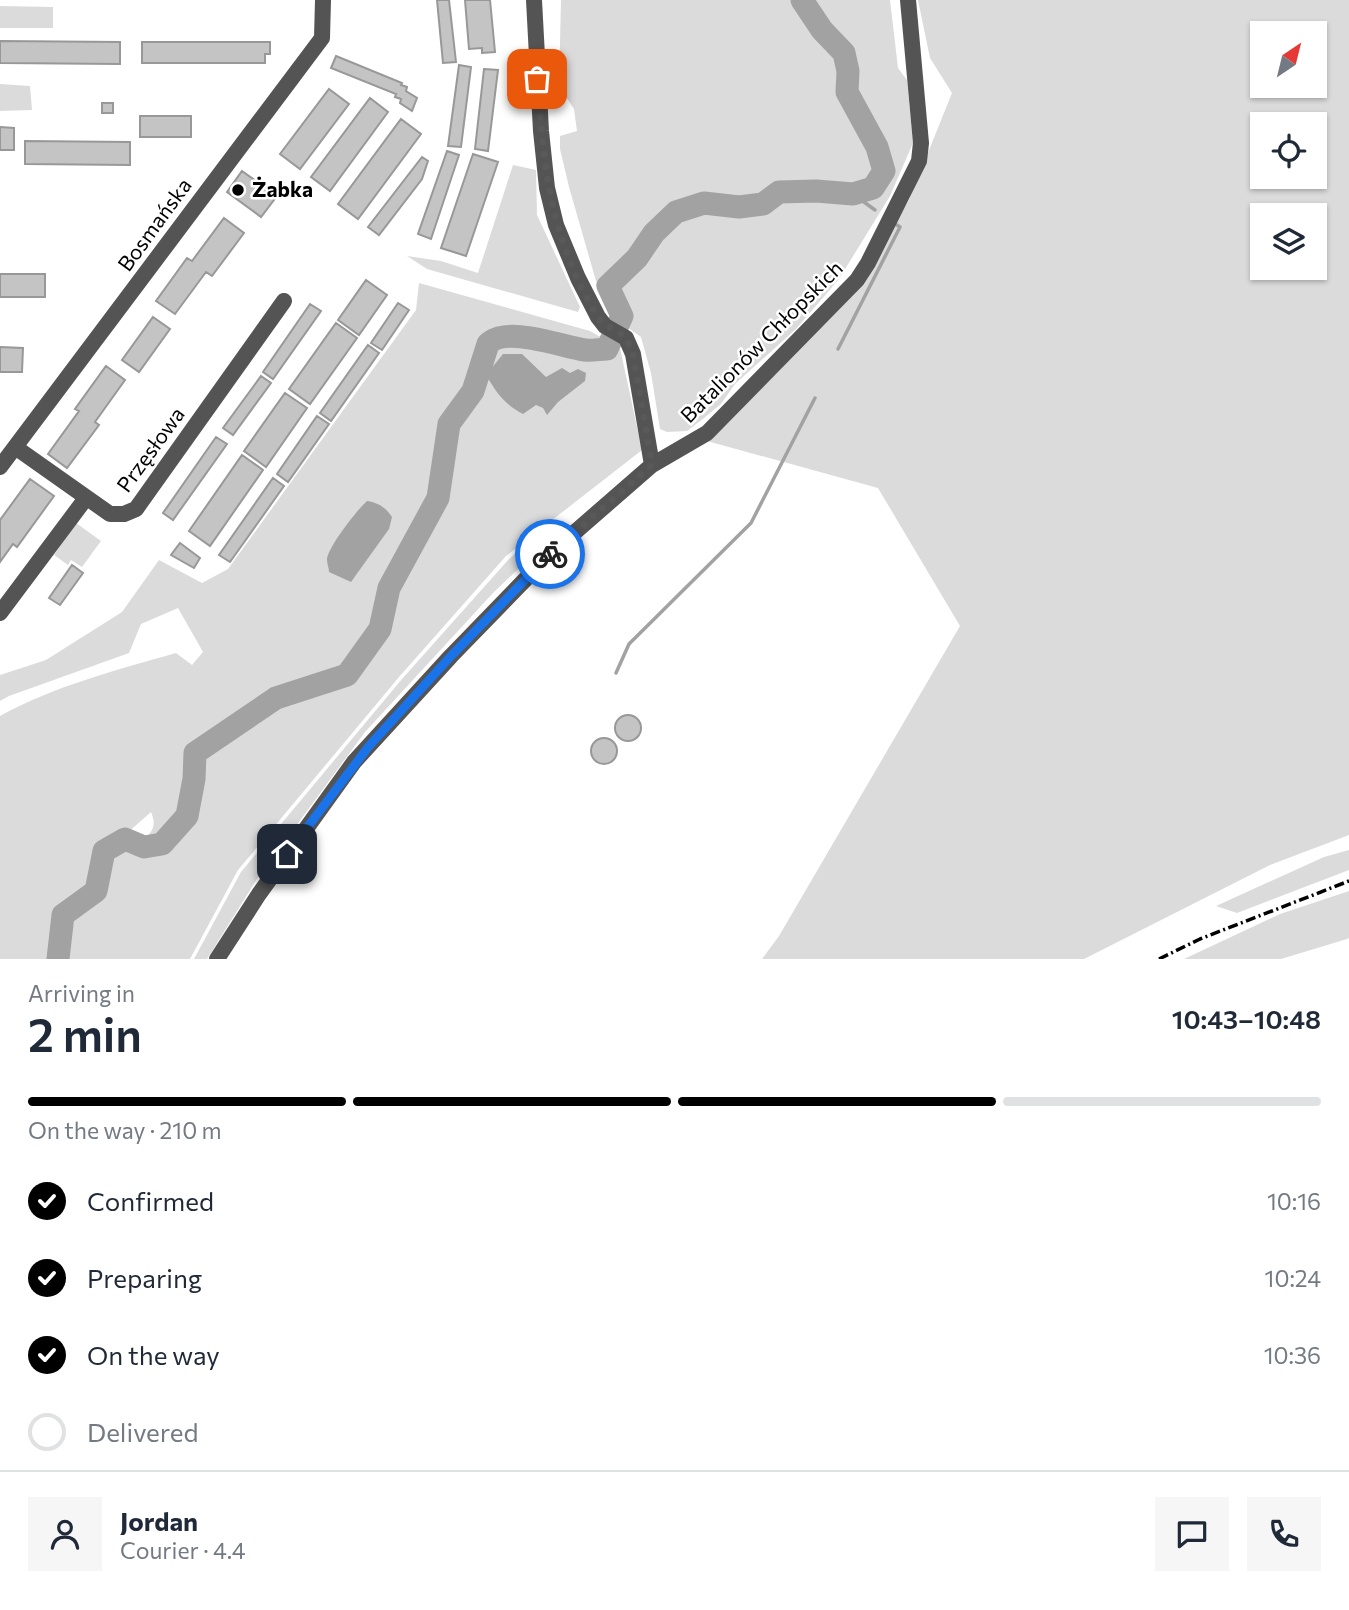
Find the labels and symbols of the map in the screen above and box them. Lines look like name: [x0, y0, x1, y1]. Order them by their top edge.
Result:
north arrow: [1250, 21, 1326, 98]
pin: [507, 49, 567, 109]
street label: Bosmańska: [112, 173, 196, 275]
place label: Żabka: [252, 176, 313, 201]
marker: Żabka: [230, 182, 246, 198]
street label: Batalionów Chłopskich: [675, 255, 847, 427]
street label: Przęsłowa: [111, 402, 189, 496]
courier: [515, 519, 585, 589]
pin: [257, 824, 317, 884]

